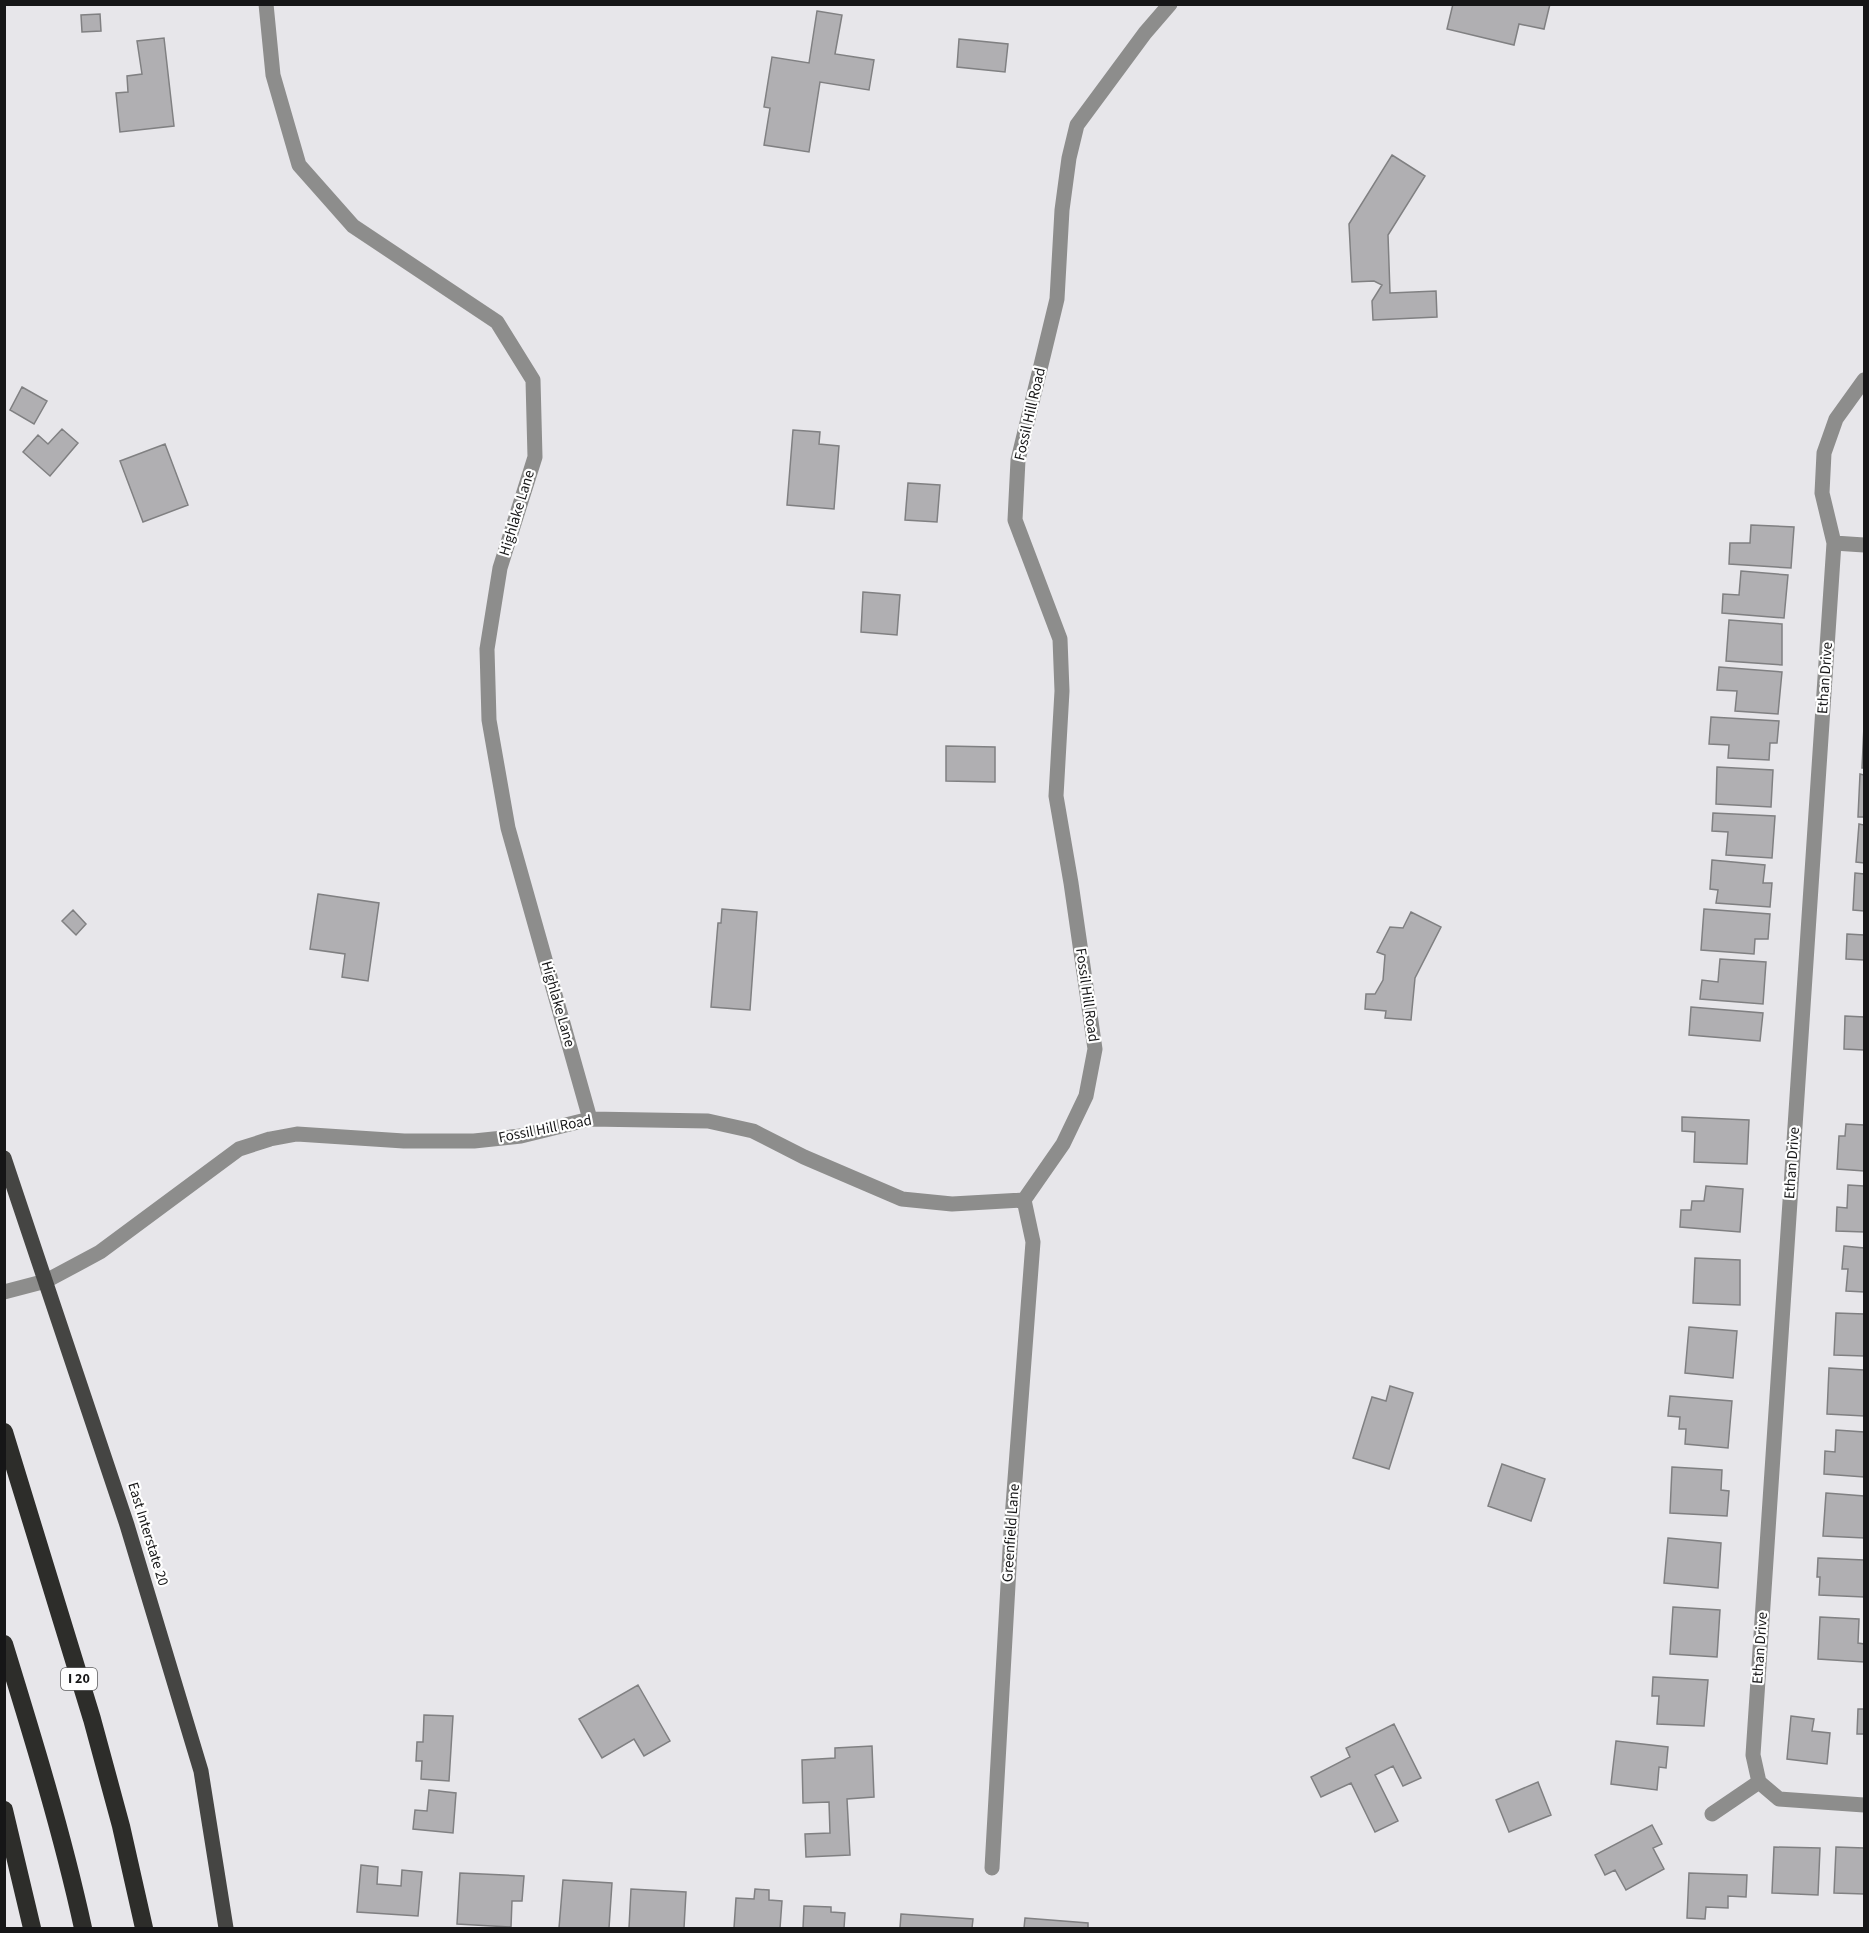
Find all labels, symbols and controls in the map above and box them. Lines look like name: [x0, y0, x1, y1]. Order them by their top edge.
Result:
street label: Fossil Hill Road: [1009, 366, 1051, 462]
street label: Highlake Lane: [494, 468, 540, 558]
street label: Ethan Drive: [1812, 641, 1838, 715]
street label: Fossil Hill Road: [1070, 947, 1104, 1043]
street label: Highlake Lane: [536, 958, 580, 1050]
street label: Fossil Hill Road: [497, 1110, 593, 1148]
street label: Ethan Drive: [1779, 1126, 1805, 1200]
street label: East Interstate 20: [122, 1480, 174, 1588]
street label: Greenfield Lane: [997, 1483, 1025, 1583]
street label: Ethan Drive: [1747, 1611, 1773, 1685]
road number: I 20: [61, 1668, 97, 1690]

